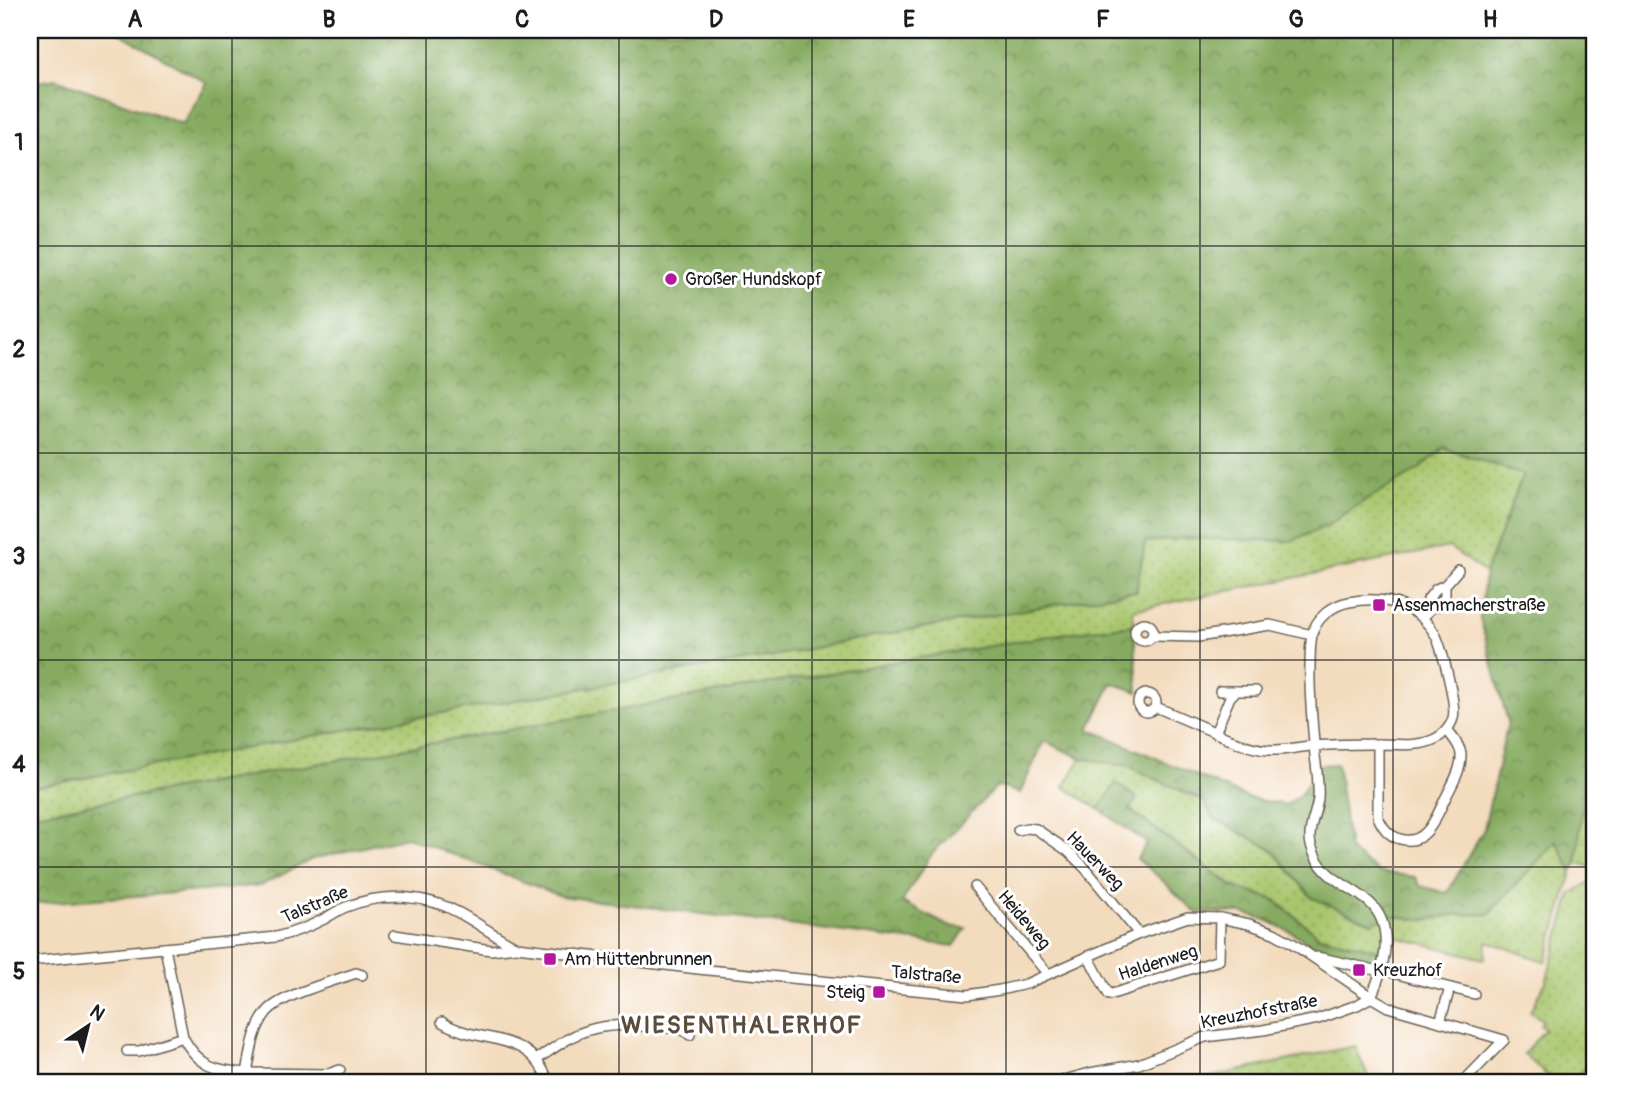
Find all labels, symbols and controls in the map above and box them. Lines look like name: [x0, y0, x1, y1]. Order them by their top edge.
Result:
text: A: [128, 5, 143, 34]
text: B: [322, 5, 336, 34]
text: C: [515, 5, 529, 34]
text: D: [709, 5, 723, 34]
text: E: [903, 5, 915, 34]
text: F: [1096, 5, 1110, 34]
text: G: [1288, 5, 1304, 34]
text: H: [1483, 5, 1497, 34]
text: 1: [15, 128, 24, 157]
place label: Großer Hundskopf: [685, 268, 823, 291]
marker: Großer Hundskopf: [663, 271, 679, 287]
text: 2: [13, 335, 26, 364]
text: 3: [13, 542, 25, 571]
place label: Assenmacherstraße: [1393, 594, 1546, 617]
marker: Assenmacherstraße: [1371, 597, 1387, 613]
text: 4: [12, 750, 26, 779]
street label: Hauerweg: [1061, 826, 1129, 896]
street label: Talstraße: [278, 881, 352, 929]
street label: Heideweg: [992, 886, 1056, 954]
street label: Haldenweg: [1116, 939, 1200, 987]
place label: Am Hüttenbrunnen: [564, 948, 713, 971]
marker: Am Hüttenbrunnen: [542, 951, 558, 967]
text: 5: [13, 957, 25, 986]
place label: Kreuzhof: [1373, 959, 1443, 982]
street label: Talstraße: [890, 960, 962, 990]
marker: Kreuzhof: [1351, 962, 1367, 978]
place label: Steig: [826, 981, 865, 1004]
marker: Steig: [871, 984, 887, 1000]
street label: Kreuzhofstraße: [1199, 989, 1319, 1035]
north arrow: [52, 990, 122, 1060]
text: N: [85, 999, 109, 1026]
district label: WIESENTHALERHOF: [621, 1011, 863, 1040]

